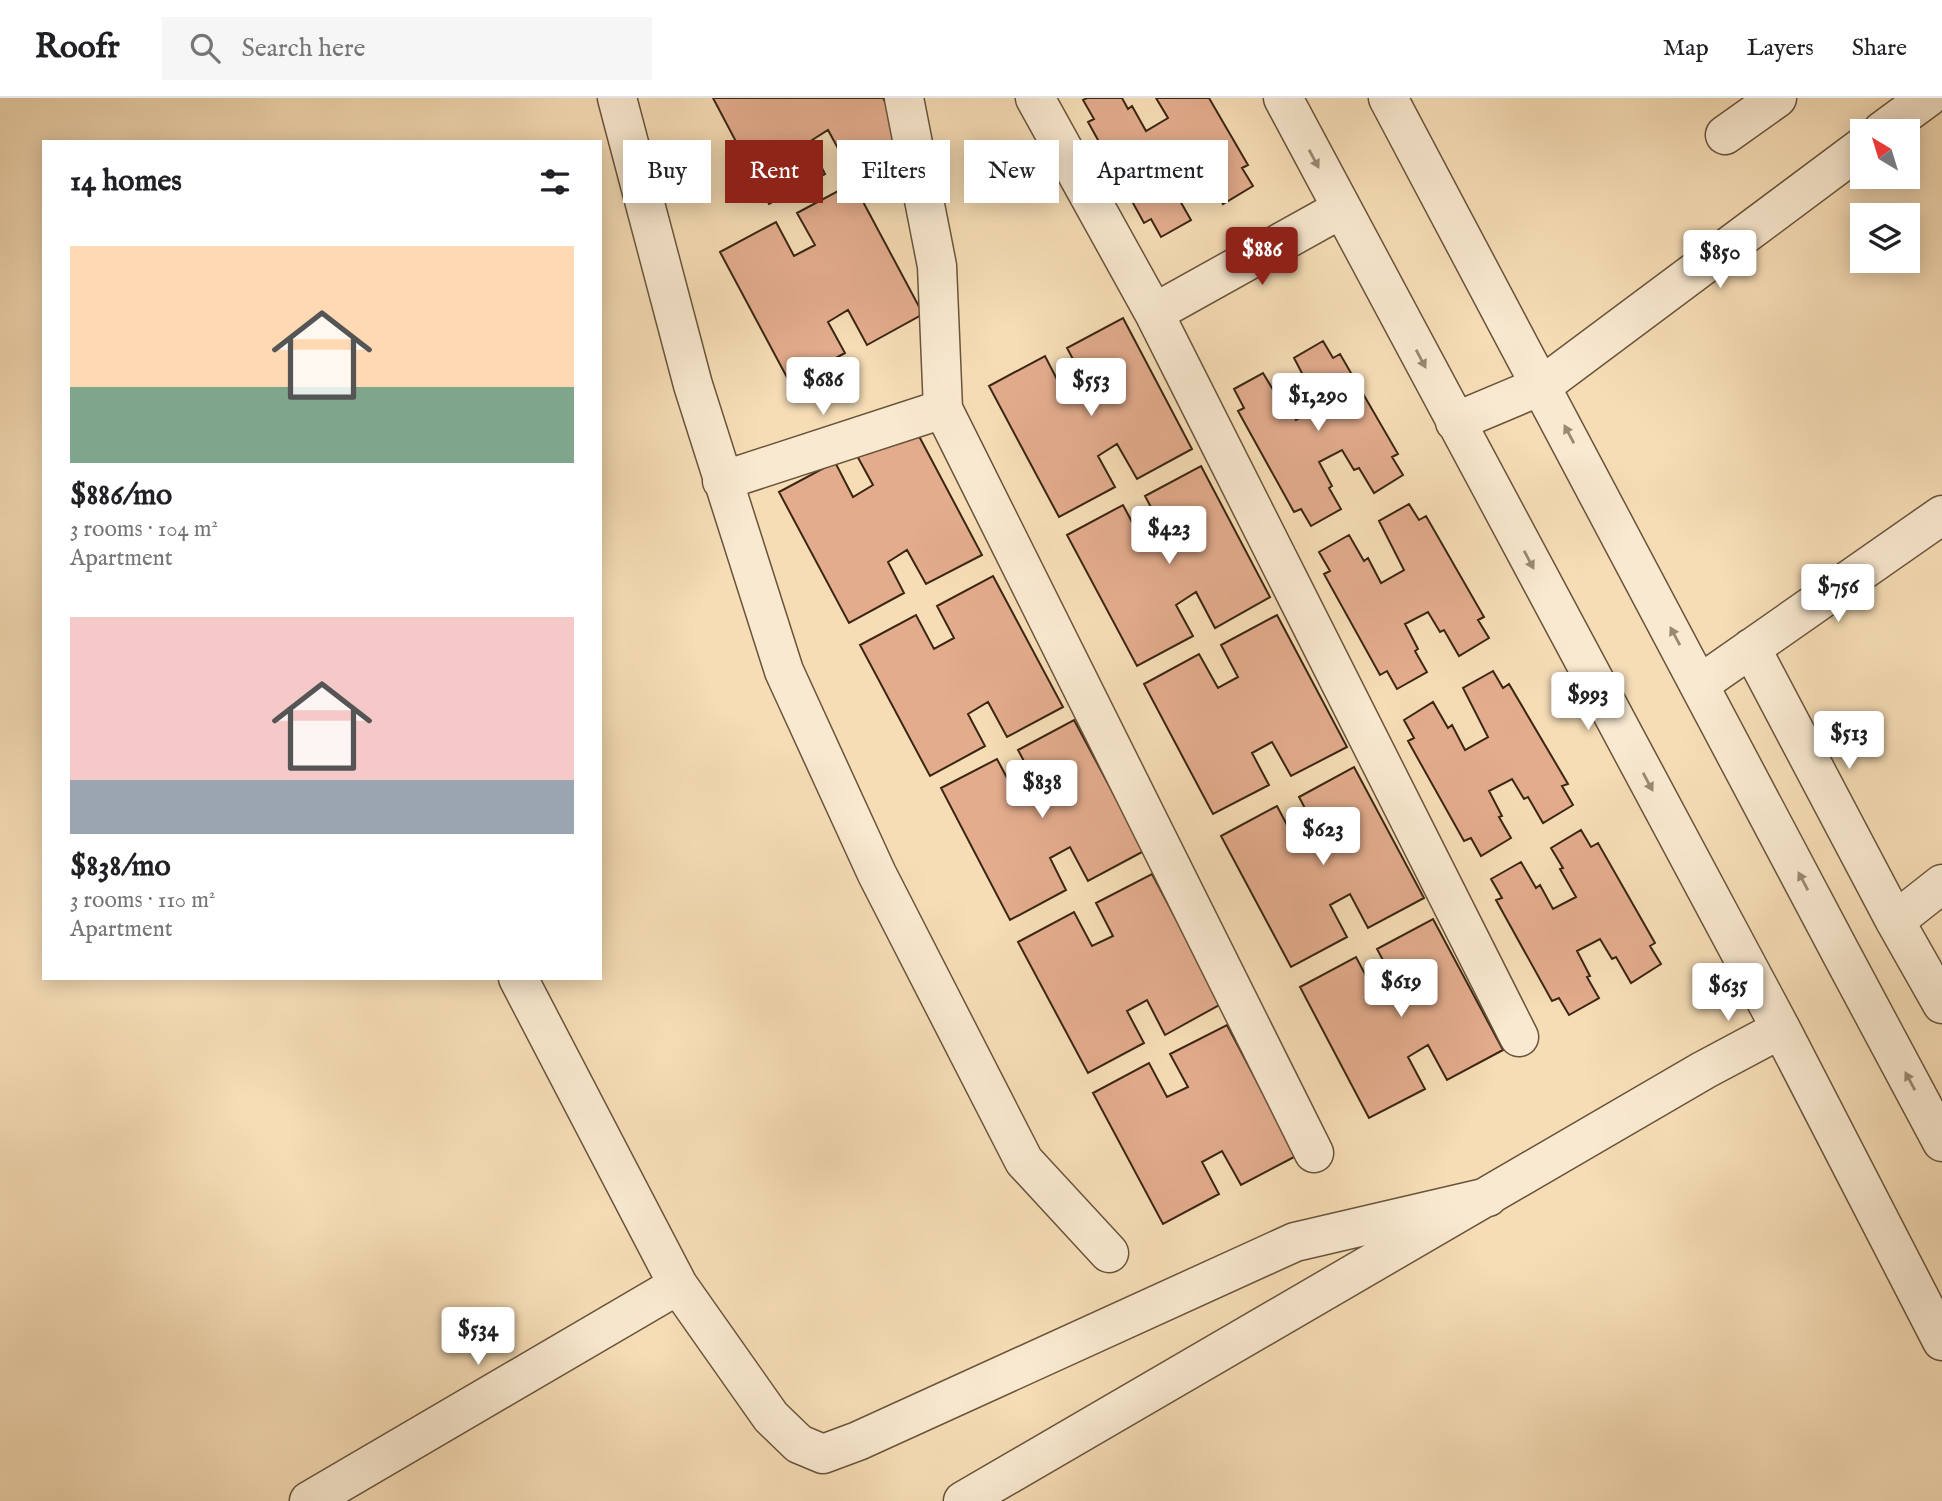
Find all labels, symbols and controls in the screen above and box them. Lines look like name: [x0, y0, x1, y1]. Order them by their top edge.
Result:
search box: [162, 17, 652, 80]
text: Roofr: [35, 27, 120, 69]
icon: search: [186, 29, 224, 67]
text: Search here: [242, 32, 365, 65]
text: Map: [1663, 33, 1709, 64]
text: Layers: [1747, 33, 1814, 64]
text: Share: [1852, 33, 1907, 64]
north arrow: [1850, 119, 1920, 189]
map controls: [1850, 119, 1920, 273]
chip: Buy: [623, 140, 711, 203]
chip: Rent: [725, 140, 823, 203]
chip: Filters: [837, 140, 950, 203]
chip: New: [964, 140, 1059, 203]
chip: Apartment: [1073, 140, 1228, 203]
one-way arrow: [1308, 149, 1320, 169]
text: 14 homes: [70, 163, 182, 201]
icon: filters: [536, 163, 574, 201]
button: layers: [1850, 203, 1920, 273]
pin: $886: [1221, 228, 1303, 287]
pin: $850: [1679, 230, 1761, 290]
text: $886: [1242, 235, 1282, 264]
text: $850: [1699, 238, 1741, 267]
icon: home: [259, 292, 385, 418]
one-way arrow: [1416, 349, 1427, 369]
pin: $686: [782, 358, 864, 417]
pin: $553: [1050, 358, 1132, 418]
text: $686: [802, 365, 844, 394]
text: $553: [1072, 366, 1110, 395]
pin: $1,290: [1261, 374, 1375, 433]
text: $1,290: [1288, 381, 1348, 410]
one-way arrow: [1563, 424, 1575, 444]
text: $886/mo: [70, 477, 172, 515]
pin: $423: [1128, 506, 1210, 566]
text: $423: [1147, 514, 1191, 543]
text: 3 rooms · 104 m²: [70, 515, 218, 544]
text: Apartment: [70, 544, 173, 573]
one-way arrow: [1523, 550, 1535, 569]
pin: $756: [1797, 564, 1879, 624]
text: $756: [1817, 572, 1859, 601]
one-way arrow: [1669, 626, 1680, 646]
icon: home: [259, 663, 385, 789]
pin: $993: [1547, 672, 1629, 732]
text: $993: [1567, 680, 1609, 709]
pin: $513: [1808, 712, 1890, 771]
text: $513: [1830, 719, 1868, 748]
pin: $838: [1001, 760, 1083, 820]
text: $838: [1022, 768, 1062, 797]
one-way arrow: [1642, 772, 1654, 792]
pin: $623: [1282, 808, 1364, 867]
text: $623: [1302, 815, 1344, 844]
text: $838/mo: [70, 848, 171, 886]
one-way arrow: [1797, 871, 1808, 891]
text: 3 rooms · 110 m²: [70, 886, 215, 915]
text: Apartment: [70, 915, 173, 944]
pin: $619: [1360, 960, 1442, 1019]
pin: $635: [1687, 964, 1769, 1023]
text: $619: [1381, 967, 1421, 996]
text: $635: [1708, 971, 1748, 1000]
one-way arrow: [1904, 1071, 1916, 1091]
pin: $534: [437, 1308, 519, 1367]
text: $534: [458, 1315, 498, 1344]

